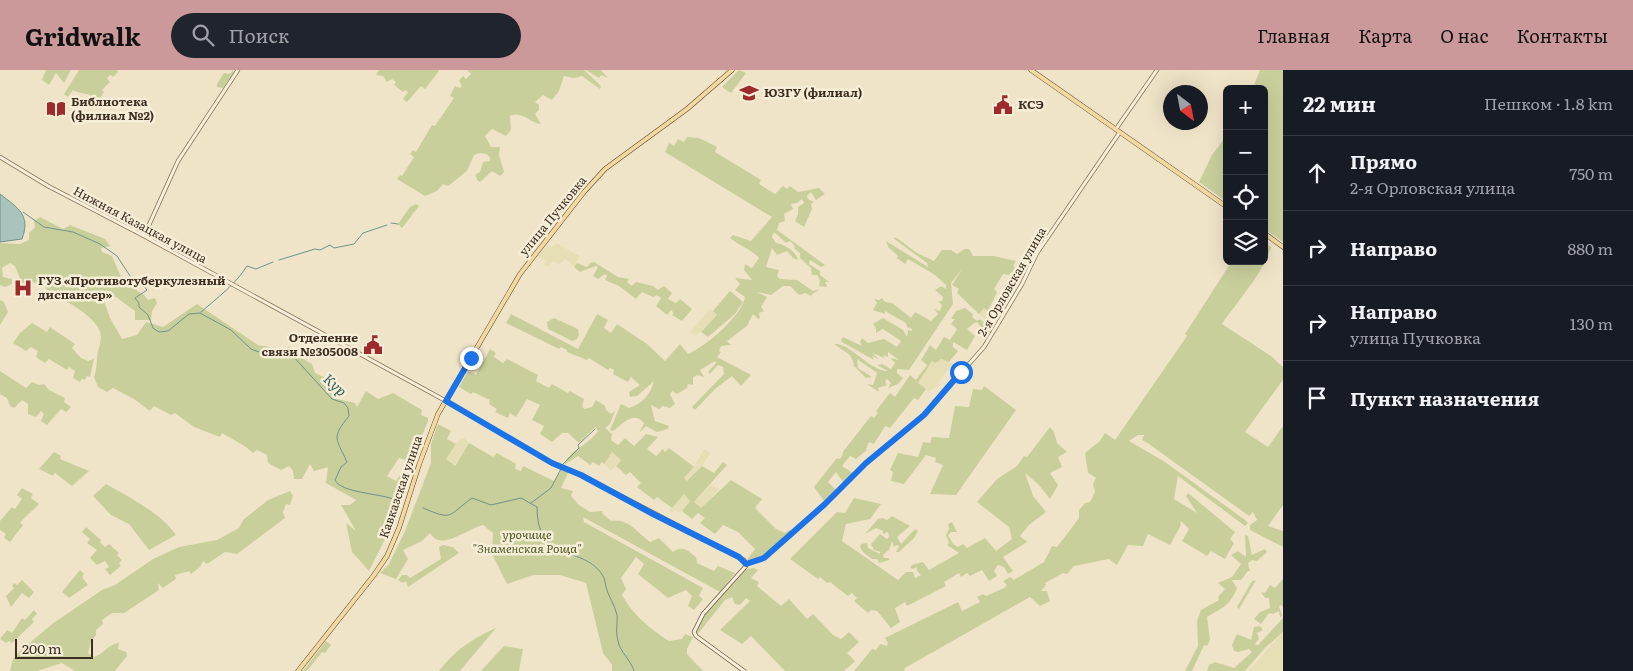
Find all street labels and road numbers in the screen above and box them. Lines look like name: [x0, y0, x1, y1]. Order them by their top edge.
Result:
street label: улица Пучковка: [514, 171, 590, 259]
street label: Нижняя Казацкая улица: [70, 181, 211, 267]
street label: 2-я Орловская улица: [972, 223, 1050, 340]
street label: Кавказская улица: [374, 432, 426, 540]

